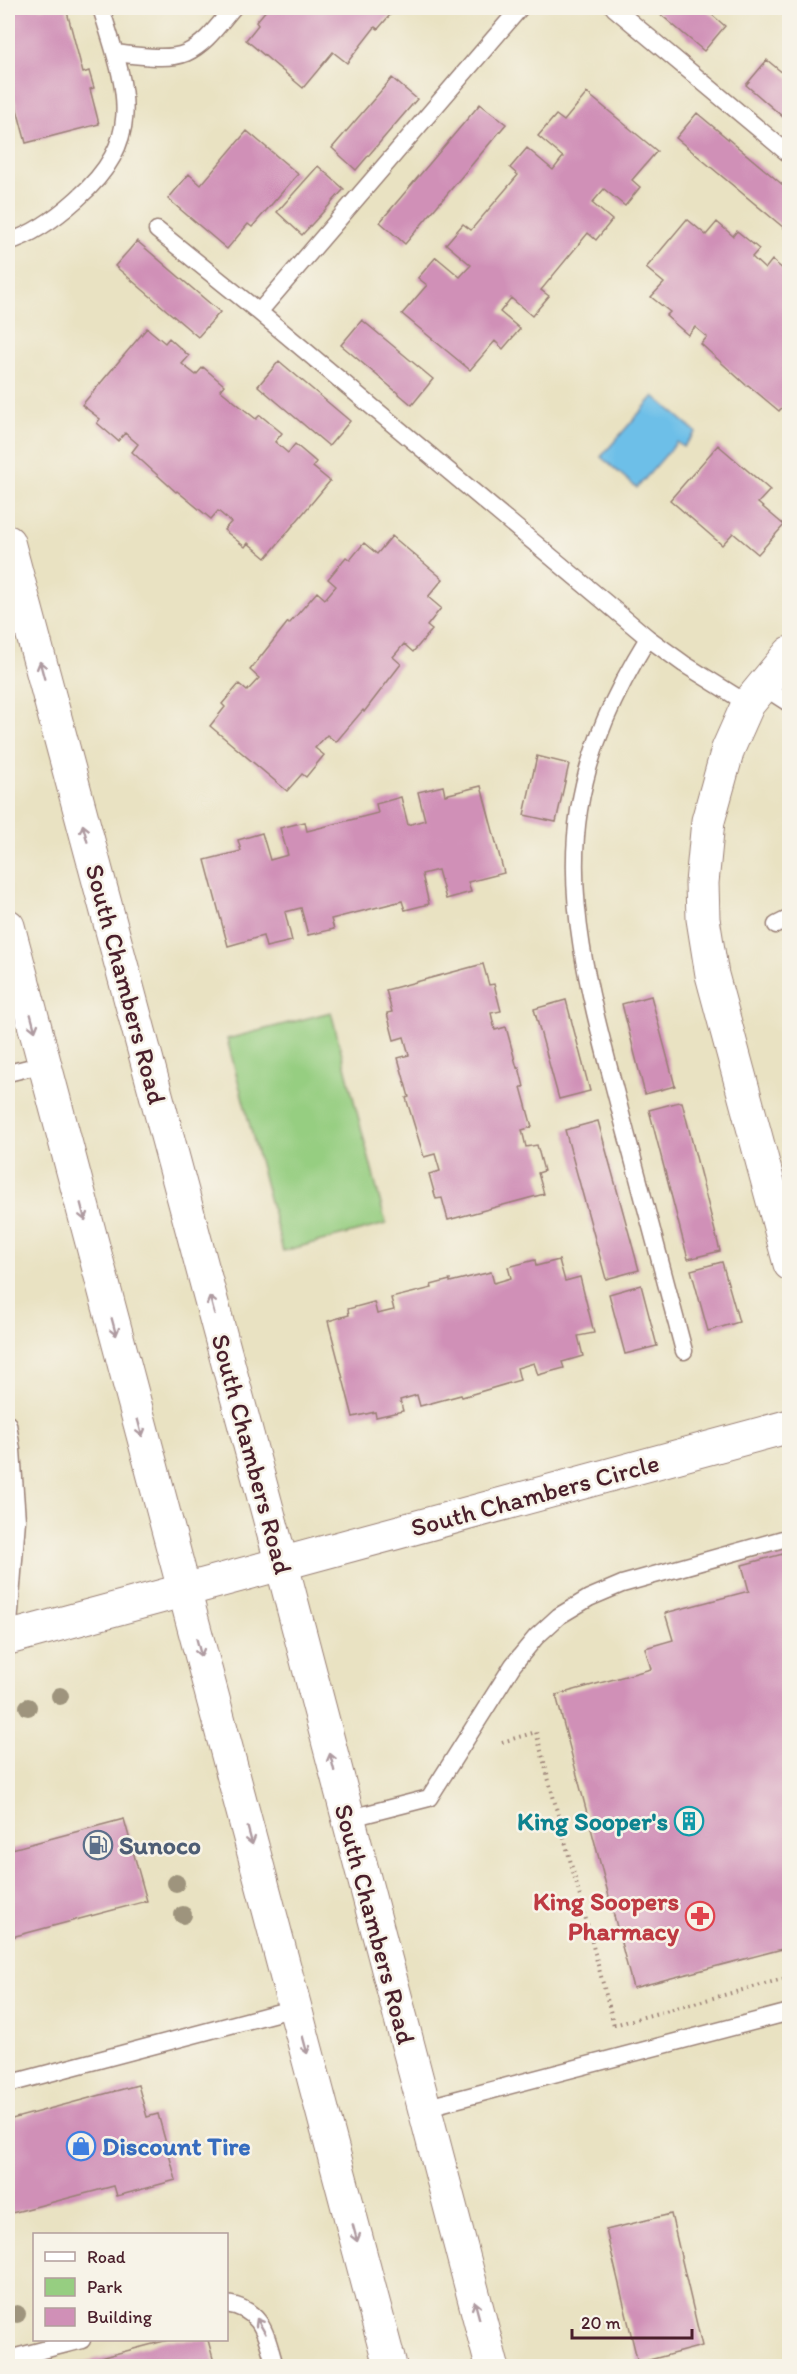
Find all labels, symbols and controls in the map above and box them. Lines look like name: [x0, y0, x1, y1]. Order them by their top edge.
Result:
one-way arrow: [35, 661, 47, 680]
one-way arrow: [79, 824, 91, 843]
street label: South Chambers Road: [79, 861, 173, 1107]
one-way arrow: [28, 1013, 39, 1032]
one-way arrow: [78, 1202, 89, 1221]
one-way arrow: [206, 1296, 217, 1315]
one-way arrow: [108, 1317, 120, 1336]
street label: South Chambers Road: [205, 1331, 299, 1577]
one-way arrow: [135, 1418, 147, 1437]
street label: South Chambers Circle: [407, 1446, 663, 1544]
one-way arrow: [194, 1638, 205, 1657]
one-way arrow: [326, 1753, 338, 1772]
street label: South Chambers Road: [328, 1801, 422, 2047]
place label: King Sooper's: [517, 1805, 668, 1837]
building icon: King Sooper's: [673, 1805, 705, 1837]
one-way arrow: [244, 1826, 256, 1845]
fuel station icon: Sunoco: [82, 1829, 114, 1861]
place label: Sunoco: [119, 1829, 201, 1861]
place label: King Soopers Pharmacy: [533, 1885, 680, 1947]
pharmacy icon: King Soopers Pharmacy: [684, 1900, 716, 1932]
one-way arrow: [300, 2035, 311, 2054]
shop icon: Discount Tire: [65, 2130, 97, 2162]
place label: Discount Tire: [102, 2130, 251, 2162]
one-way arrow: [349, 2223, 361, 2242]
legend: [33, 2233, 228, 2341]
text: Road: [87, 2246, 126, 2268]
text: Park: [87, 2276, 122, 2298]
one-way arrow: [471, 2301, 483, 2320]
scale bar: [572, 2302, 692, 2340]
text: Building: [87, 2306, 153, 2328]
text: 20 m: [581, 2312, 621, 2334]
one-way arrow: [254, 2318, 266, 2335]

